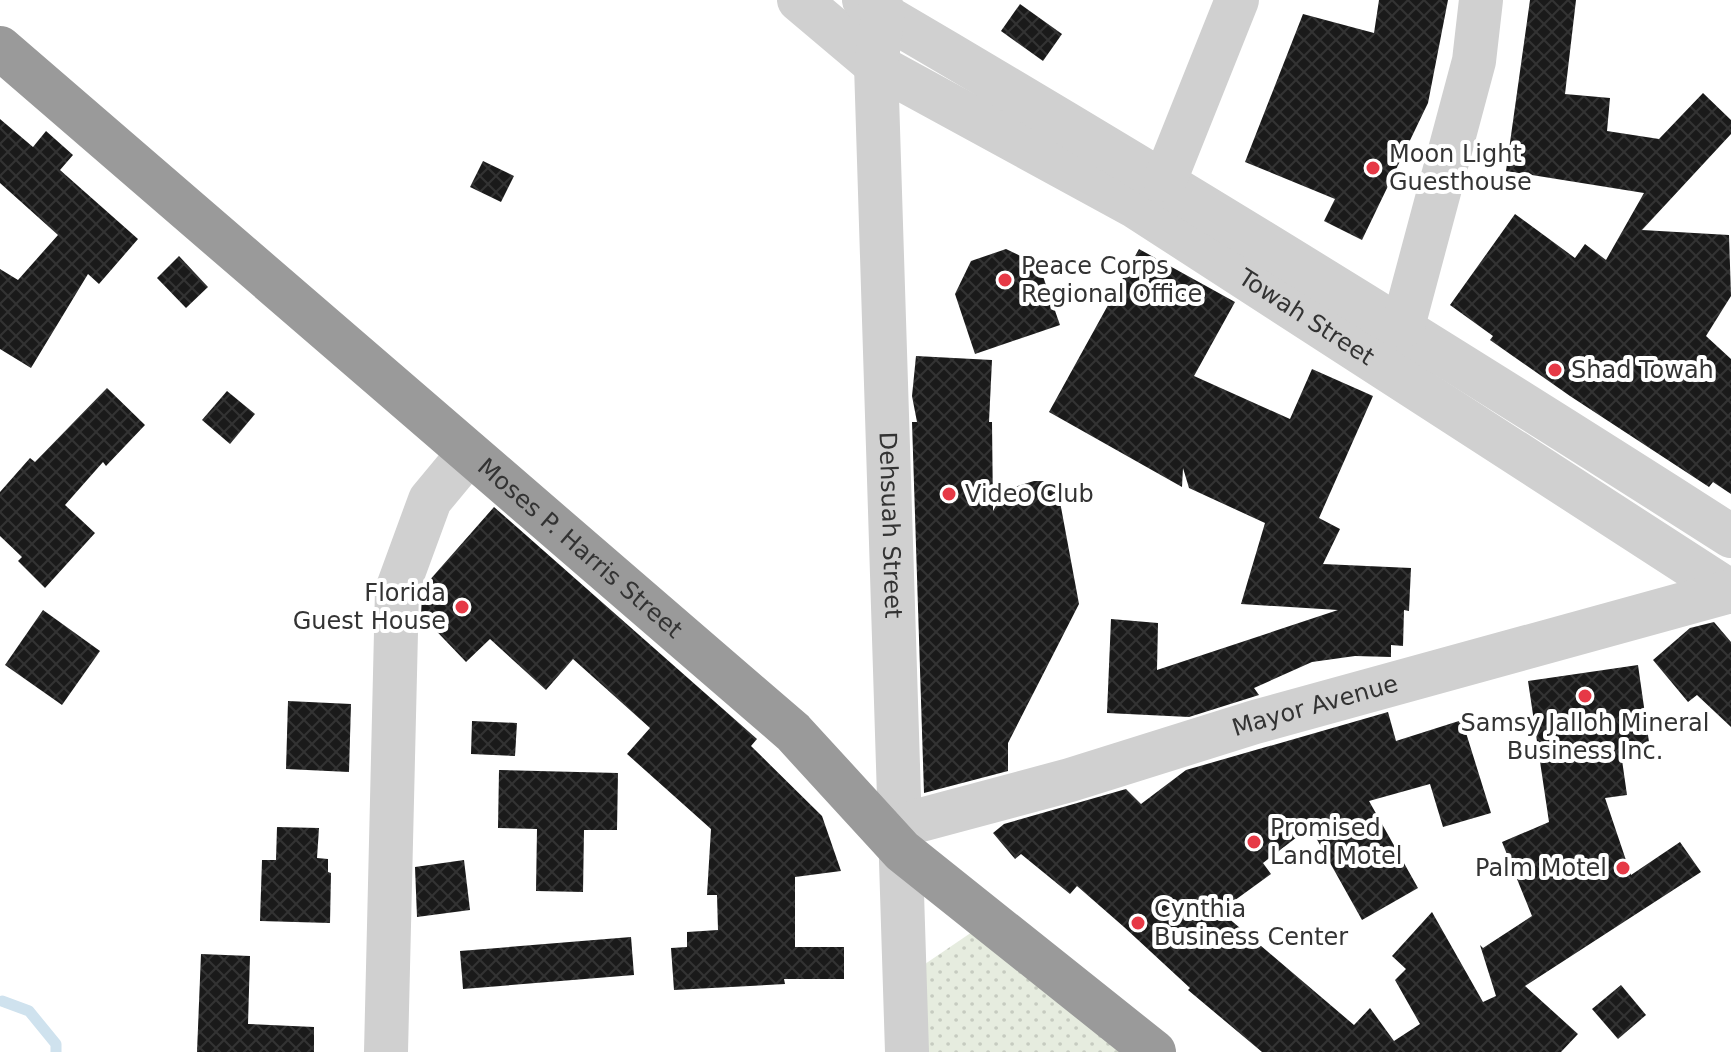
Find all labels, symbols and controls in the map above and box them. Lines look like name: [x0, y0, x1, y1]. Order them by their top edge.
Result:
place label: Moon Light Guesthouse: [1389, 140, 1532, 196]
marker: Moon Light Guesthouse: [1364, 159, 1382, 177]
place label: Peace Corps Regional Office: [1021, 252, 1202, 308]
street label: Towah Street: [1233, 263, 1379, 371]
marker: Peace Corps Regional Office: [996, 271, 1014, 289]
place label: Shad Towah: [1571, 356, 1714, 384]
marker: Shad Towah: [1546, 361, 1564, 379]
street label: Dehsuah Street: [874, 431, 907, 619]
street label: Moses P. Harris Street: [472, 453, 688, 644]
place label: Video Club: [965, 480, 1094, 508]
marker: Video Club: [940, 485, 958, 503]
place label: Florida Guest House: [293, 579, 446, 635]
marker: Florida Guest House: [453, 598, 471, 616]
street label: Mayor Avenue: [1229, 669, 1401, 742]
marker: Samsy Jalloh Mineral Business Inc.: [1576, 687, 1594, 705]
place label: Samsy Jalloh Mineral Business Inc.: [1461, 709, 1709, 765]
place label: Promised Land Motel: [1270, 814, 1402, 870]
marker: Promised Land Motel: [1245, 833, 1263, 851]
place label: Palm Motel: [1475, 854, 1607, 882]
marker: Palm Motel: [1614, 859, 1632, 877]
place label: Cynthia Business Center: [1154, 895, 1348, 951]
marker: Cynthia Business Center: [1129, 914, 1147, 932]

